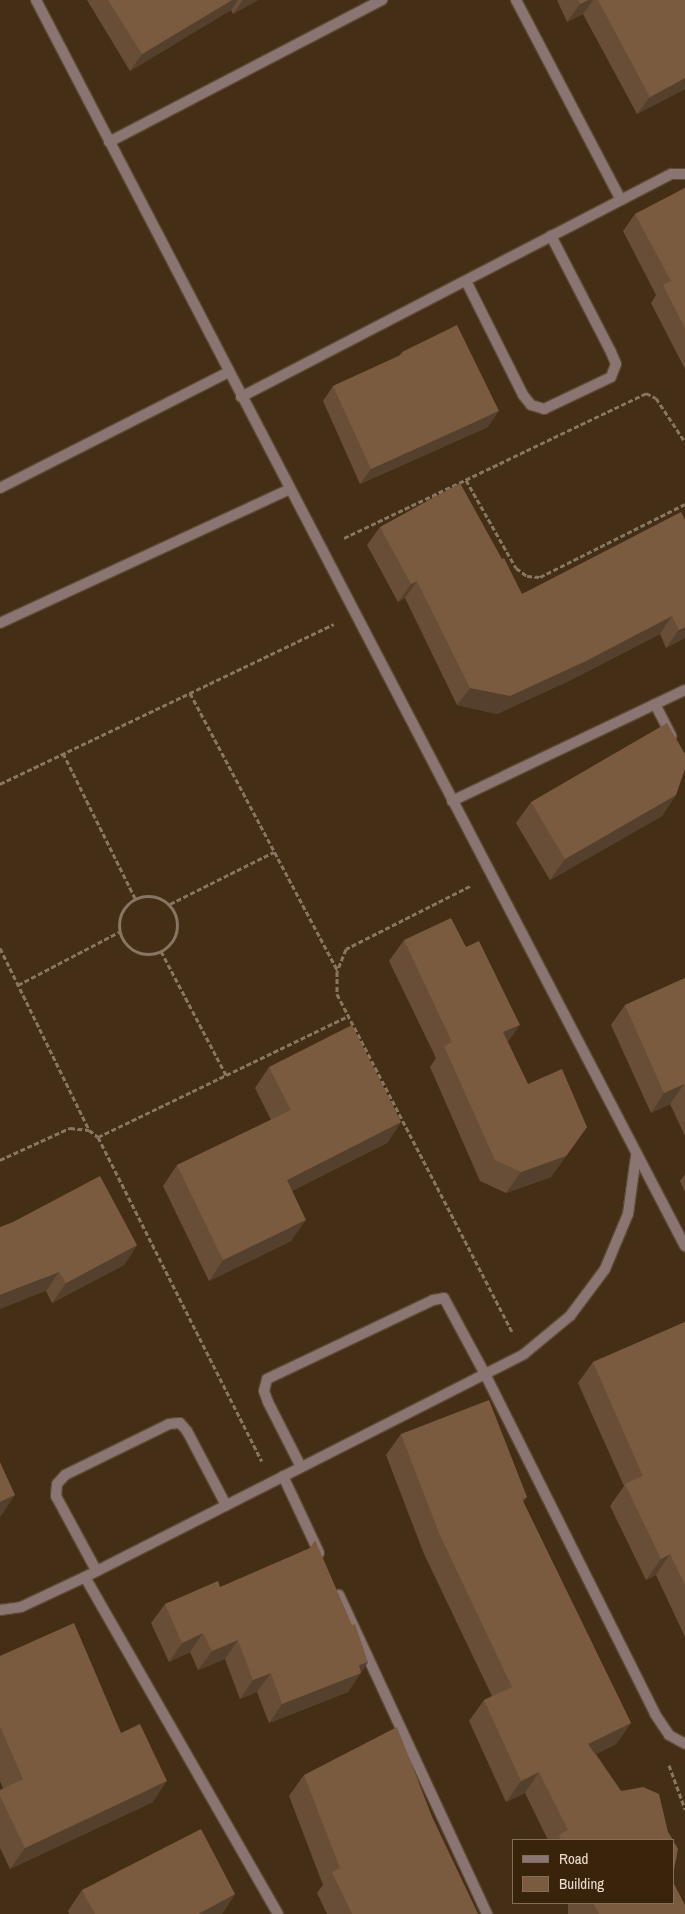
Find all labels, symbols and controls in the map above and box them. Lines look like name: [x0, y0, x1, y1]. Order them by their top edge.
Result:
legend: [512, 1839, 675, 1904]
text: Road: [559, 1848, 588, 1869]
text: Building: [559, 1873, 604, 1894]

